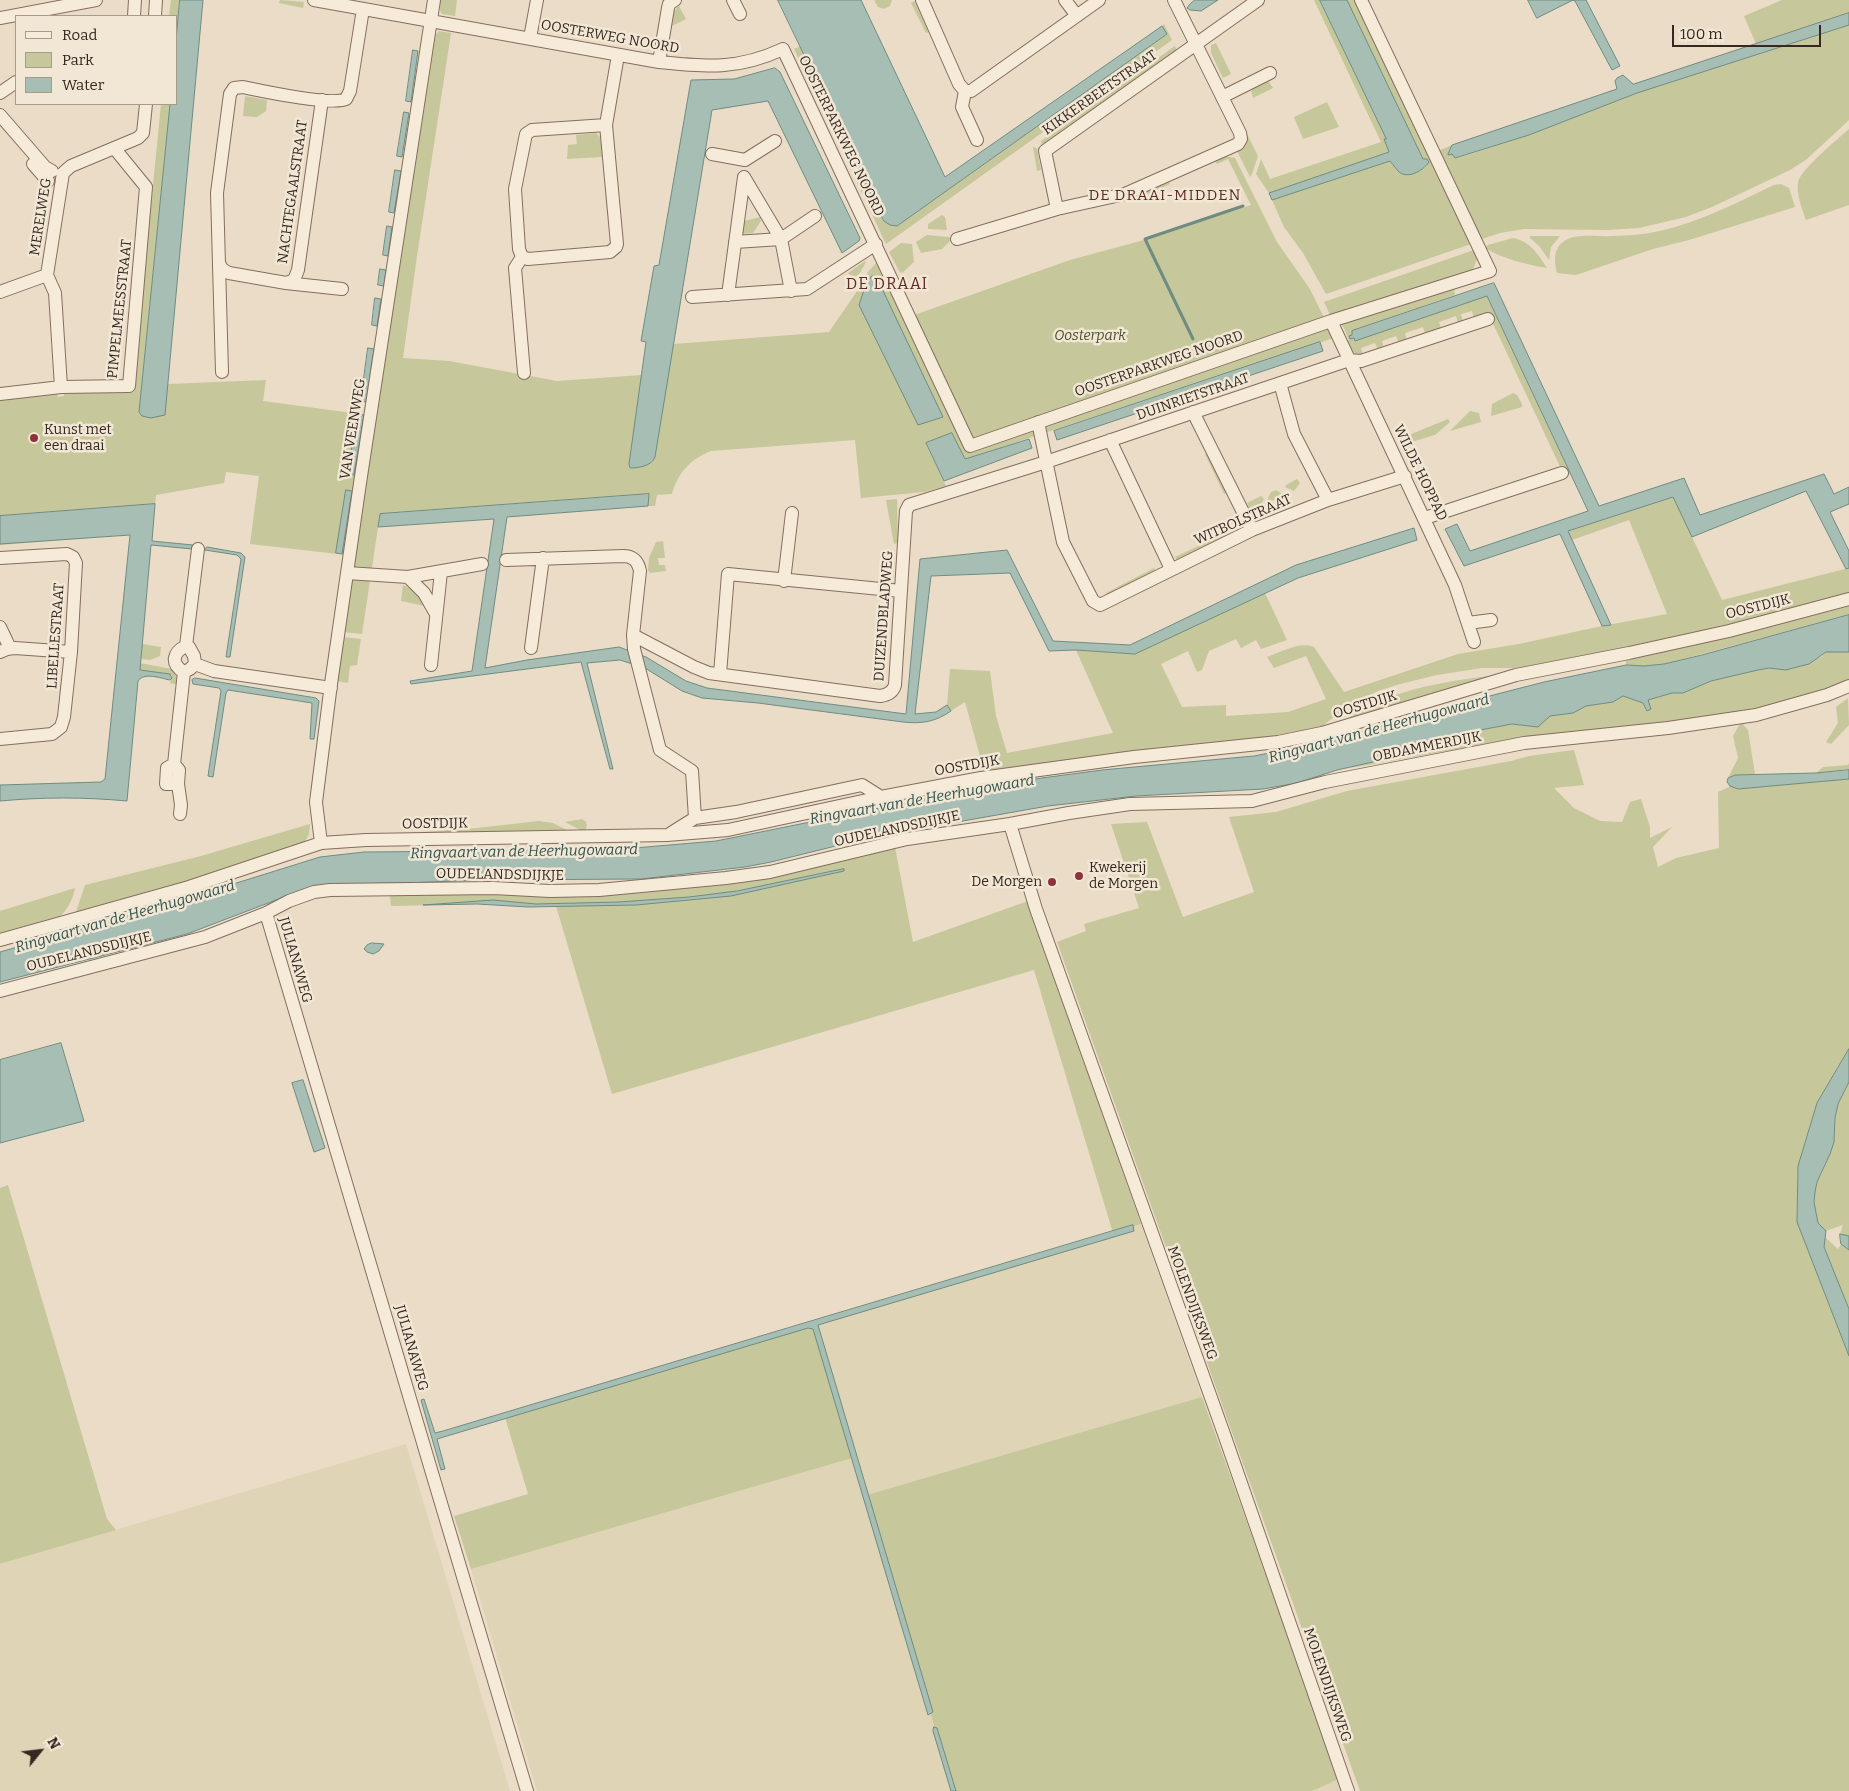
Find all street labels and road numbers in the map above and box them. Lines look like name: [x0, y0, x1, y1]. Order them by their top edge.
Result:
street label: OOSTERWEG NOORD: [539, 17, 681, 57]
street label: KIKKERBEETSTRAAT: [1039, 47, 1161, 139]
street label: OOSTERPARKWEG NOORD: [795, 53, 887, 219]
street label: NACHTEGAALSTRAAT: [275, 119, 311, 265]
street label: MERELWEG: [27, 177, 55, 257]
street label: PIMPELMEESSTRAAT: [104, 239, 136, 379]
street label: OOSTERPARKWEG NOORD: [1073, 327, 1245, 401]
street label: DUINRIETSTRAAT: [1134, 370, 1252, 424]
street label: VAN VEENWEG: [337, 377, 369, 481]
street label: WILDE HOPPAD: [1389, 422, 1451, 524]
street label: WITBOLSTRAAT: [1192, 491, 1294, 549]
street label: DUIZENDBLADWEG: [871, 550, 897, 682]
street label: LIBELLESTRAAT: [44, 583, 68, 689]
street label: OOSTDIJK: [1724, 591, 1792, 623]
street label: OOSTDIJK: [1331, 687, 1399, 723]
street label: OBDAMMERDIJK: [1371, 728, 1483, 766]
street label: OOSTDIJK: [933, 752, 1001, 780]
street label: OUDELANDSDIJKJE: [833, 807, 961, 851]
street label: OOSTDIJK: [402, 815, 468, 833]
street label: OUDELANDSDIJKJE: [436, 865, 564, 885]
street label: JULIANAWEG: [275, 915, 315, 1005]
street label: OUDELANDSDIJKJE: [25, 928, 153, 976]
street label: MOLENDIJKSWEG: [1164, 1244, 1220, 1362]
street label: JULIANAWEG: [391, 1303, 431, 1393]
street label: MOLENDIJKSWEG: [1300, 1626, 1354, 1744]

